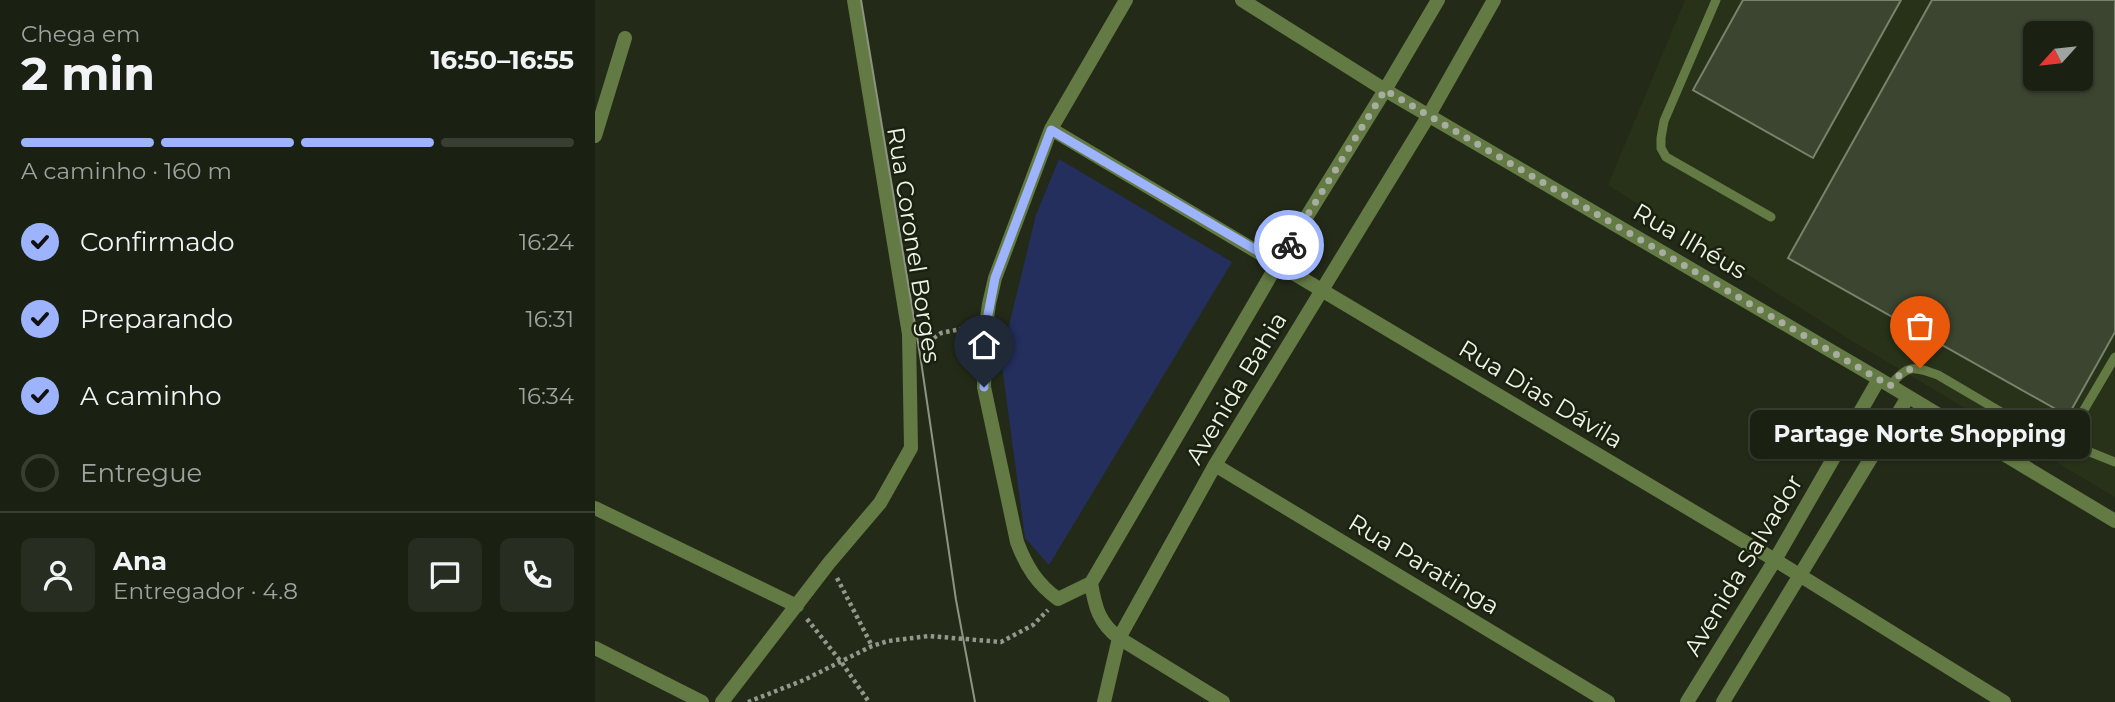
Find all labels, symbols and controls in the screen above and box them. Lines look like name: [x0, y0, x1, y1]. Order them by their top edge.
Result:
text: Chega em: [21, 20, 140, 48]
north arrow: [2023, 21, 2093, 91]
map controls: [2023, 21, 2093, 91]
text: 16:50–16:55: [430, 44, 574, 76]
text: 2 min: [21, 45, 155, 102]
street label: Rua Coronel Borges: [881, 125, 947, 365]
text: A caminho · 160 m: [21, 157, 232, 185]
street label: Rua Ilhéus: [1628, 197, 1752, 285]
courier: [1254, 210, 1324, 280]
icon: check: [21, 223, 59, 261]
text: Confirmado: [80, 226, 235, 258]
icon: bike: [1270, 226, 1308, 264]
text: 16:24: [519, 228, 574, 256]
pin: [1890, 296, 1950, 368]
icon: check: [21, 300, 59, 338]
text: Preparando: [80, 303, 233, 335]
text: 16:31: [526, 305, 574, 333]
street label: Avenida Bahia: [1179, 307, 1293, 469]
icon: bag: [1901, 307, 1939, 345]
pin: [954, 315, 1014, 387]
icon: home: [965, 326, 1003, 364]
street label: Rua Dias Dávila: [1454, 334, 1628, 454]
icon: check: [21, 377, 59, 415]
text: A caminho: [80, 380, 221, 412]
text: 16:34: [519, 382, 574, 410]
callout: Partage Norte Shopping: [1750, 410, 2090, 459]
text: Partage Norte Shopping: [1774, 420, 2066, 448]
text: Entregue: [80, 457, 202, 489]
street label: Avenida Salvador: [1677, 469, 1809, 661]
street label: Rua Paratinga: [1343, 508, 1505, 620]
button: person: [21, 538, 95, 612]
button: chat: [408, 538, 482, 612]
button: phone: [500, 538, 574, 612]
text: Ana: [113, 545, 167, 577]
text: Entregador · 4.8: [113, 577, 298, 605]

